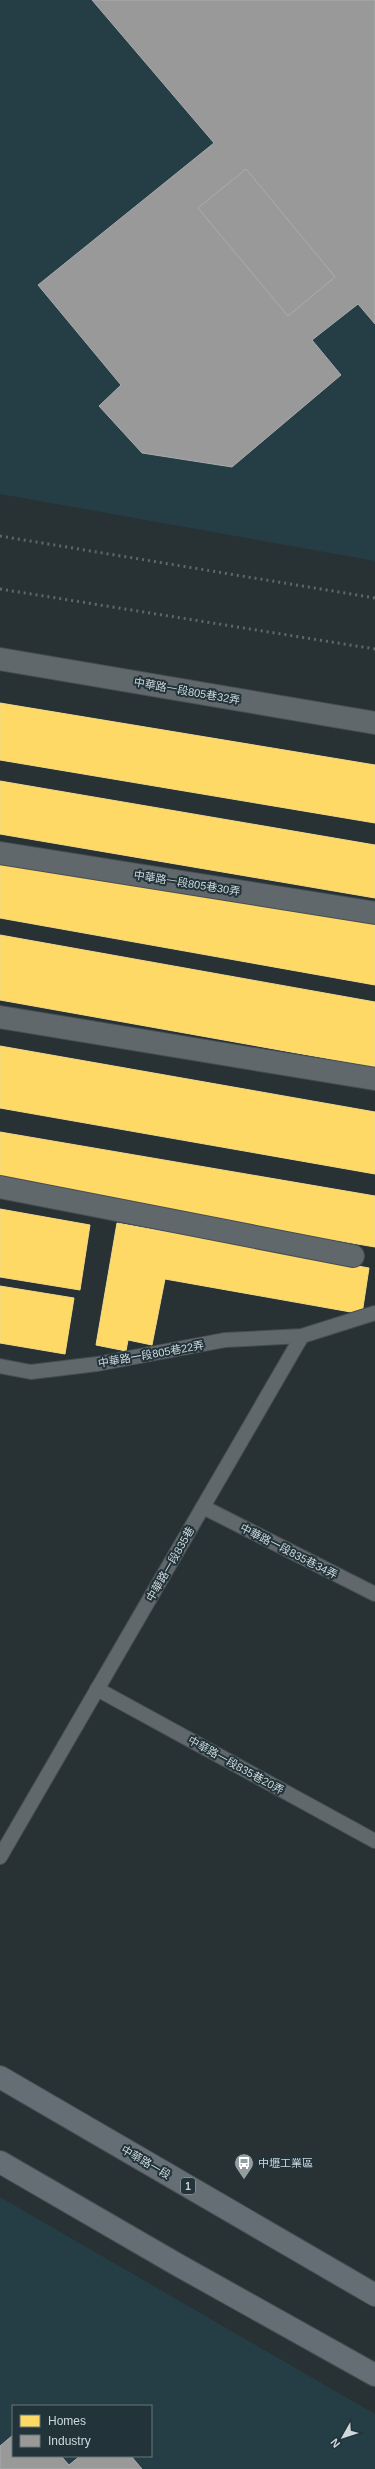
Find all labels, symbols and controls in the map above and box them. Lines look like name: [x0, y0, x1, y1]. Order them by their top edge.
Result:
street label: 中華路一段805巷32弄: [133, 676, 241, 706]
street label: 中華路一段805巷30弄: [133, 869, 241, 897]
street label: 中華路一段805巷22弄: [97, 1339, 205, 1369]
street label: 中華路一段835巷34弄: [238, 1521, 340, 1581]
street label: 中華路一段835巷: [144, 1524, 196, 1604]
street label: 中華路一段835巷20弄: [186, 1734, 286, 1796]
street label: 中華路一段: [119, 2143, 173, 2181]
bus stop icon: 中壢工業區: [233, 2152, 255, 2180]
place label: 中壢工業區: [258, 2157, 313, 2169]
road number: 1: [181, 2178, 195, 2194]
legend: [12, 2405, 152, 2457]
text: Homes: [48, 2414, 86, 2428]
north arrow: [323, 2417, 363, 2457]
text: Industry: [48, 2434, 91, 2448]
text: N: [328, 2436, 342, 2450]

